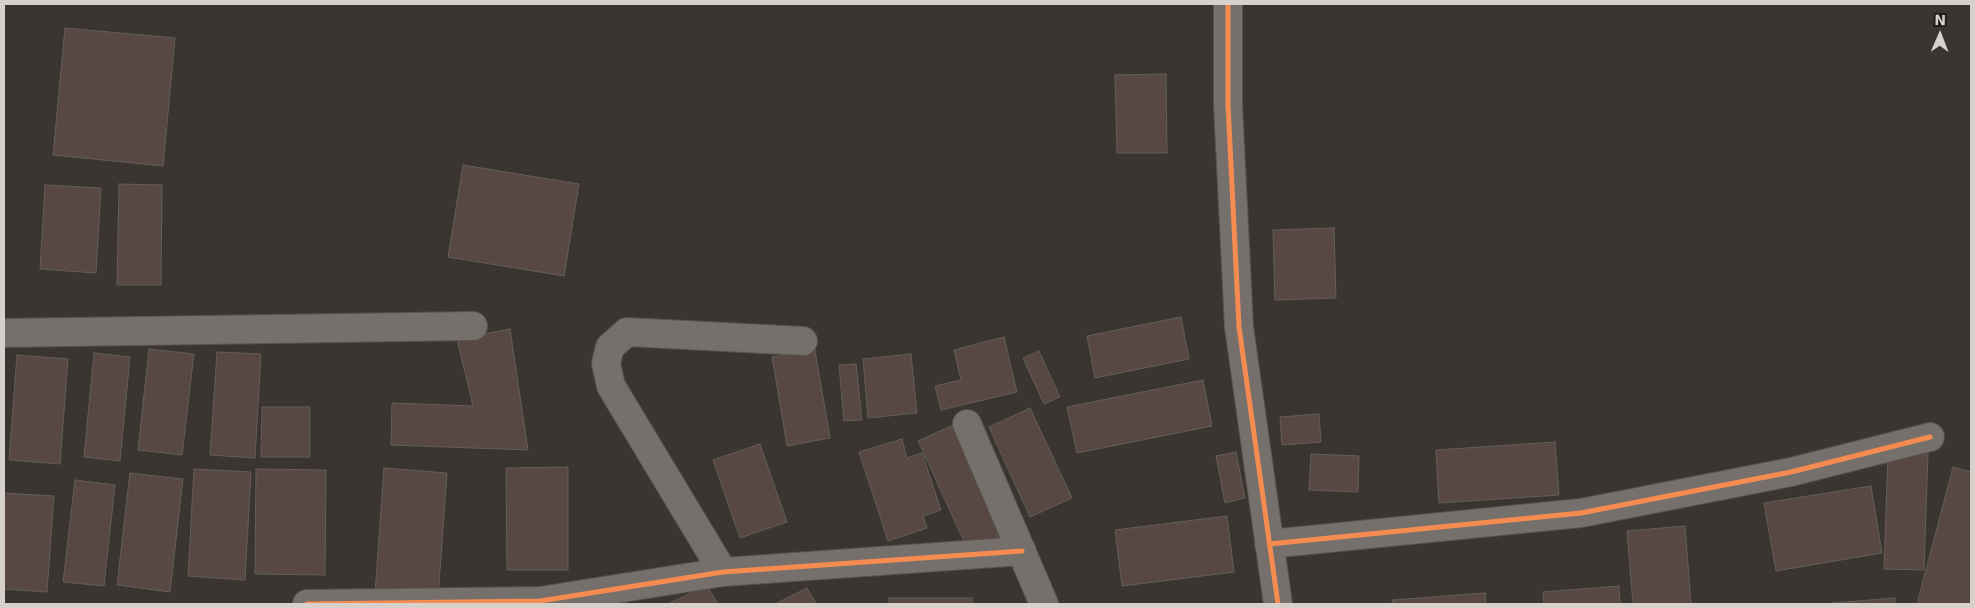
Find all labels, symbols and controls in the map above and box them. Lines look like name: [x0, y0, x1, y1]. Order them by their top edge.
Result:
north arrow: [1915, 10, 1965, 60]
text: N: [1934, 12, 1946, 28]

